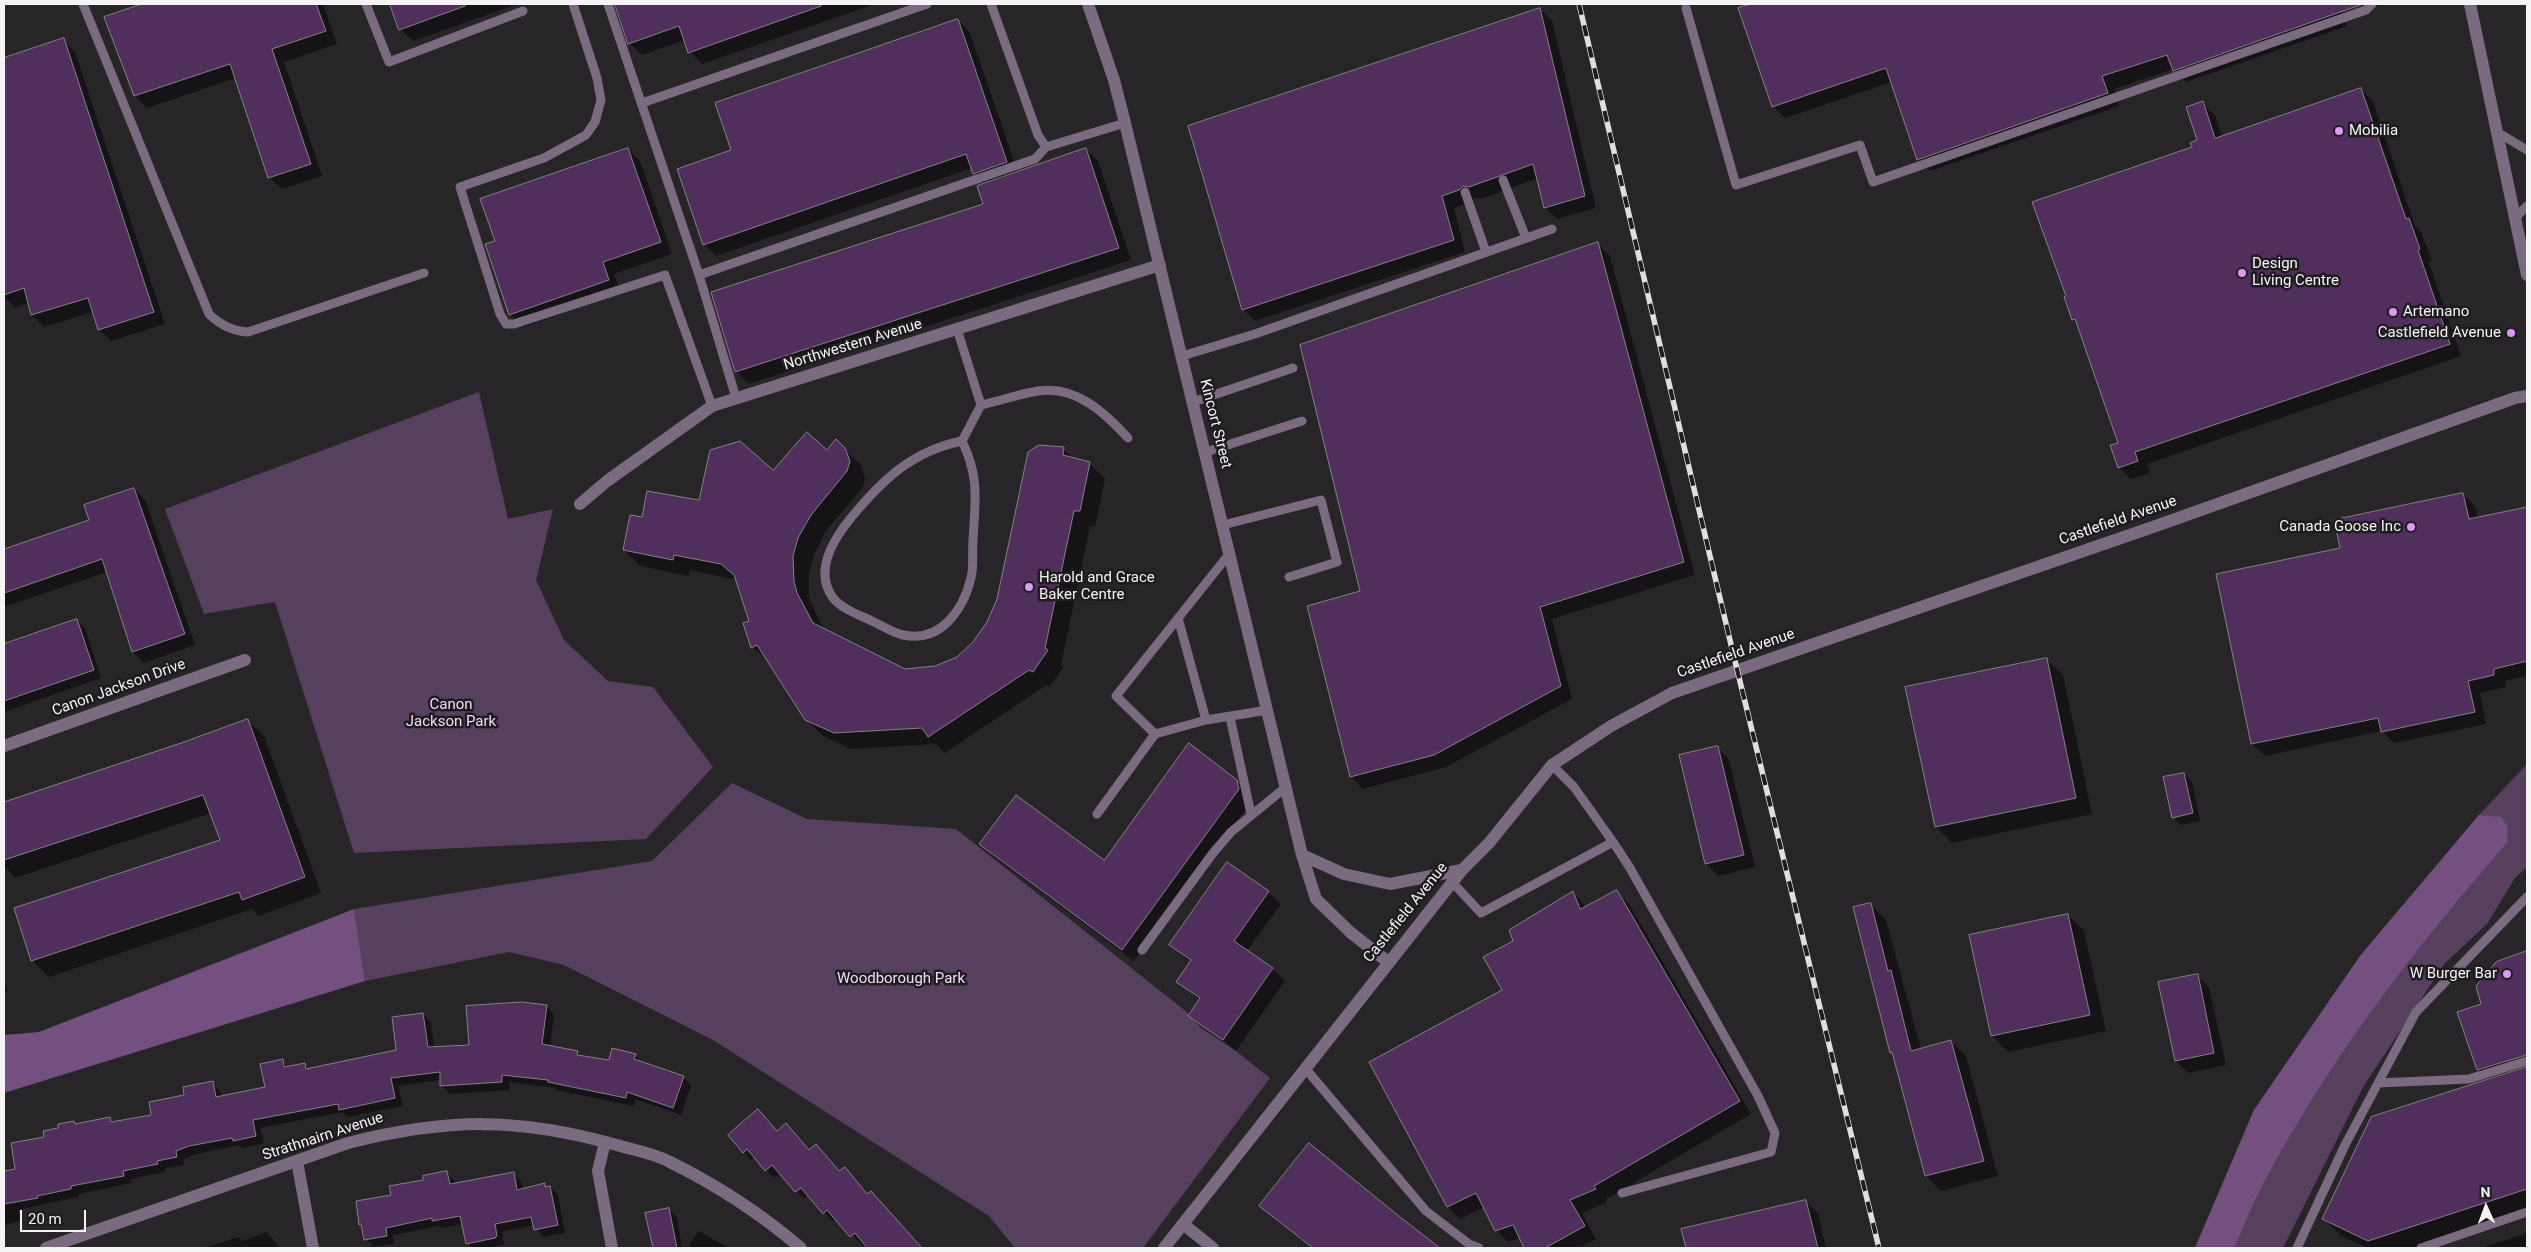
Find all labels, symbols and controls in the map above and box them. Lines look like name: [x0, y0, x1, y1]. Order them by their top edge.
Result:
place label: Mobilia: [2349, 122, 2398, 140]
marker: Mobilia: [2333, 125, 2345, 137]
place label: Design Living Centre: [2252, 255, 2339, 290]
marker: Design Living Centre: [2236, 267, 2248, 279]
place label: Artemano: [2403, 303, 2469, 321]
marker: Artemano: [2387, 306, 2399, 318]
street label: Northwestern Avenue: [782, 315, 924, 375]
place label: Castlefield Avenue: [2378, 324, 2501, 342]
marker: Castlefield Avenue: [2505, 327, 2517, 339]
street label: Kincort Street: [1195, 377, 1235, 471]
street label: Castlefield Avenue: [2057, 492, 2179, 550]
place label: Canada Goose Inc: [2279, 518, 2401, 536]
marker: Canada Goose Inc: [2405, 521, 2417, 533]
place label: Harold and Grace Baker Centre: [1039, 569, 1155, 604]
marker: Harold and Grace Baker Centre: [1023, 581, 1035, 593]
street label: Castlefield Avenue: [1675, 625, 1797, 683]
street label: Canon Jackson Drive: [50, 655, 188, 721]
park label: Canon Jackson Park: [406, 696, 496, 731]
street label: Castlefield Avenue: [1360, 859, 1452, 967]
place label: W Burger Bar: [2410, 965, 2497, 983]
marker: W Burger Bar: [2501, 968, 2513, 980]
park label: Woodborough Park: [837, 970, 965, 988]
street label: Strathnairn Avenue: [260, 1109, 386, 1165]
north arrow: [2461, 1182, 2511, 1232]
text: N: [2480, 1184, 2491, 1200]
scale bar: [22, 1200, 89, 1232]
text: 20 m: [28, 1210, 62, 1228]

